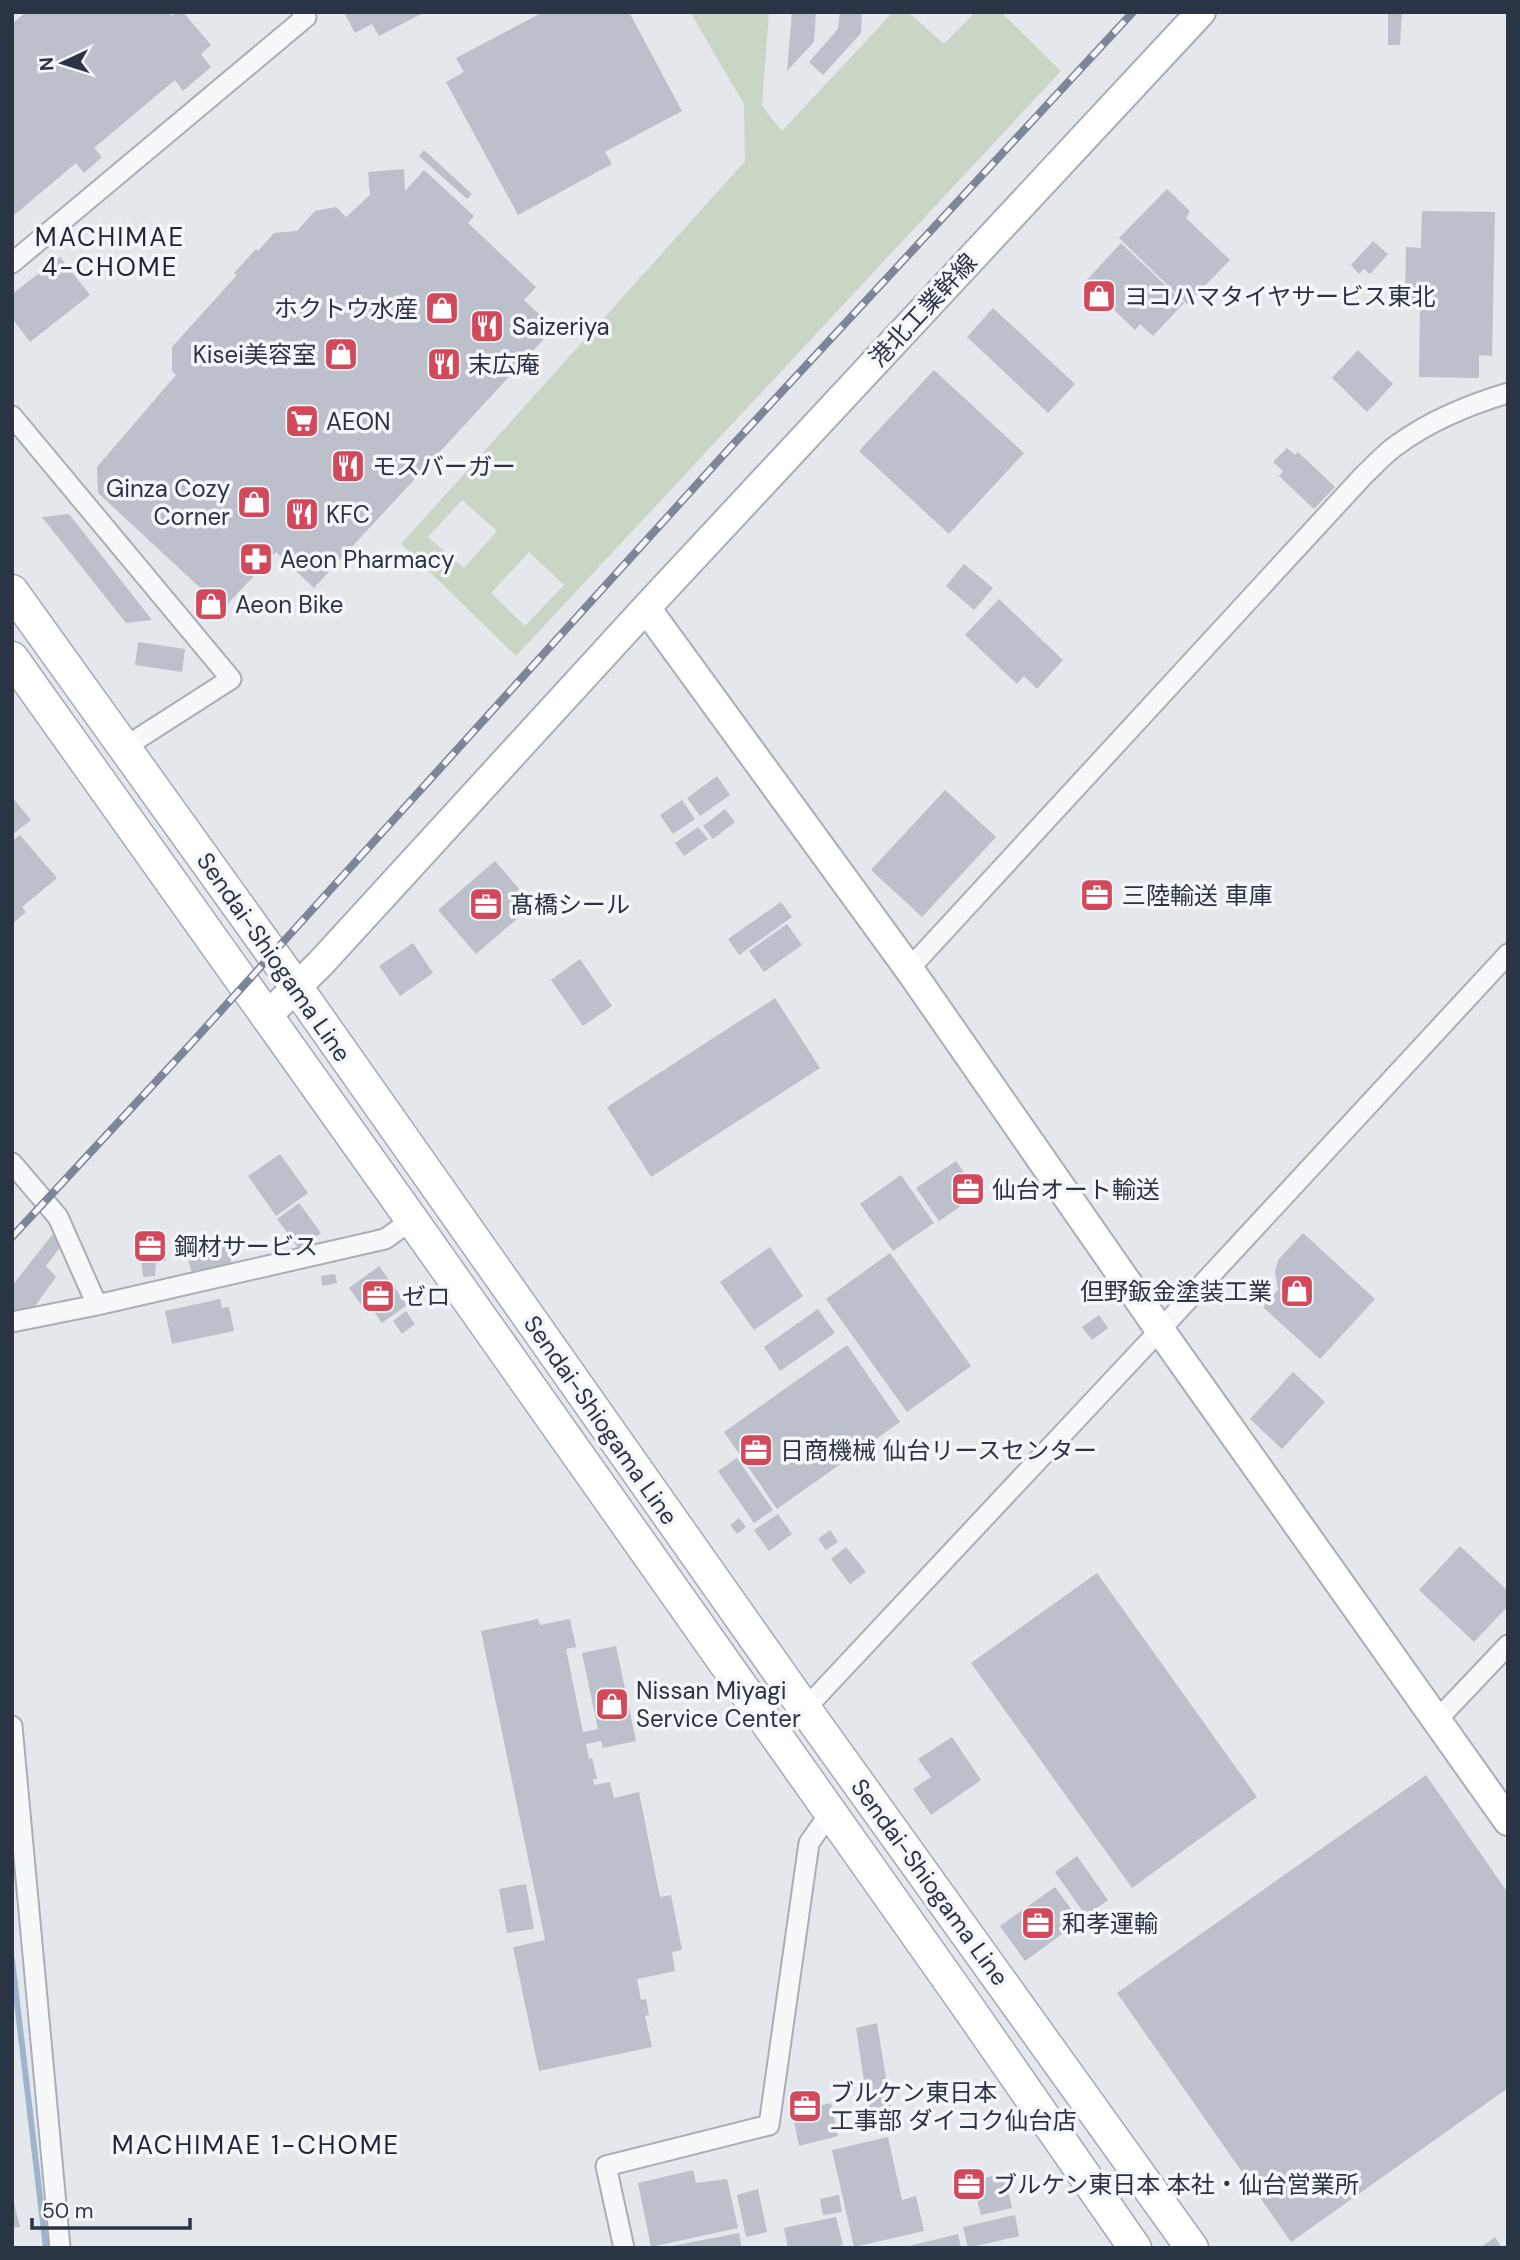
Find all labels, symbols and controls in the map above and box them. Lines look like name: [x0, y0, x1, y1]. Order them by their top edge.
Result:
north arrow: [28, 28, 98, 98]
text: N: [34, 56, 59, 72]
district label: MACHIMAE 4-CHOME: [35, 220, 185, 284]
street label: 港北工業幹線: [863, 247, 983, 373]
shop icon: ヨコハマタイヤサービス東北: [1080, 277, 1118, 315]
place label: ヨコハマタイヤサービス東北: [1124, 281, 1435, 312]
shop icon: ホクトウ水産: [423, 289, 461, 327]
place label: ホクトウ水産: [274, 293, 418, 324]
restaurant icon: Saizeriya: [468, 307, 506, 345]
place label: Saizeriya: [512, 311, 610, 342]
shop icon: Kisei美容室: [322, 335, 360, 373]
place label: Kisei美容室: [193, 339, 316, 370]
restaurant icon: 末広庵: [425, 345, 463, 383]
place label: 末広庵: [468, 349, 540, 380]
supermarket icon: AEON: [283, 402, 321, 440]
place label: AEON: [326, 406, 391, 437]
restaurant icon: モスバーガー: [329, 447, 367, 485]
place label: モスバーガー: [372, 451, 516, 482]
place label: Ginza Cozy Corner: [106, 473, 230, 532]
shop icon: Ginza Cozy Corner: [235, 483, 273, 521]
restaurant icon: KFC: [283, 495, 321, 533]
place label: KFC: [326, 499, 370, 530]
pharmacy icon: Aeon Pharmacy: [237, 540, 275, 578]
place label: Aeon Pharmacy: [280, 544, 454, 575]
shop icon: Aeon Bike: [192, 585, 230, 623]
place label: Aeon Bike: [235, 589, 343, 620]
street label: Sendai-Shiogama Line: [190, 846, 358, 1068]
office icon: 三陸輸送 車庫: [1078, 876, 1116, 914]
place label: 三陸輸送 車庫: [1122, 880, 1272, 911]
office icon: 髙橋シール: [467, 885, 505, 923]
place label: 髙橋シール: [510, 889, 630, 920]
office icon: 仙台オート輸送: [949, 1170, 987, 1208]
place label: 仙台オート輸送: [992, 1174, 1160, 1205]
office icon: 鋼材サービス: [131, 1227, 169, 1265]
place label: 鋼材サービス: [174, 1231, 318, 1262]
shop icon: 但野鈑金塗装工業: [1278, 1272, 1316, 1310]
place label: 但野鈑金塗装工業: [1080, 1276, 1272, 1307]
office icon: ゼロ: [359, 1277, 397, 1315]
place label: ゼロ: [402, 1281, 450, 1312]
street label: Sendai-Shiogama Line: [517, 1309, 685, 1531]
office icon: 日商機械 仙台リースセンター: [737, 1431, 775, 1469]
place label: 日商機械 仙台リースセンター: [780, 1435, 1097, 1466]
place label: Nissan Miyagi Service Center: [636, 1675, 801, 1734]
shop icon: Nissan Miyagi Service Center: [593, 1685, 631, 1723]
street label: Sendai-Shiogama Line: [844, 1772, 1016, 1992]
office icon: 和孝運輸: [1019, 1904, 1057, 1942]
place label: 和孝運輸: [1062, 1908, 1158, 1939]
place label: ブルケン東日本 工事部 ダイコク仙台店: [830, 2077, 1076, 2136]
office icon: ブルケン東日本 工事部 ダイコク仙台店: [786, 2087, 824, 2125]
district label: MACHIMAE 1-CHOME: [112, 2128, 400, 2162]
office icon: ブルケン東日本 本社・仙台営業所: [950, 2165, 988, 2203]
place label: ブルケン東日本 本社・仙台営業所: [993, 2169, 1359, 2200]
scale bar: [32, 2186, 189, 2230]
text: 50 m: [42, 2197, 93, 2225]

